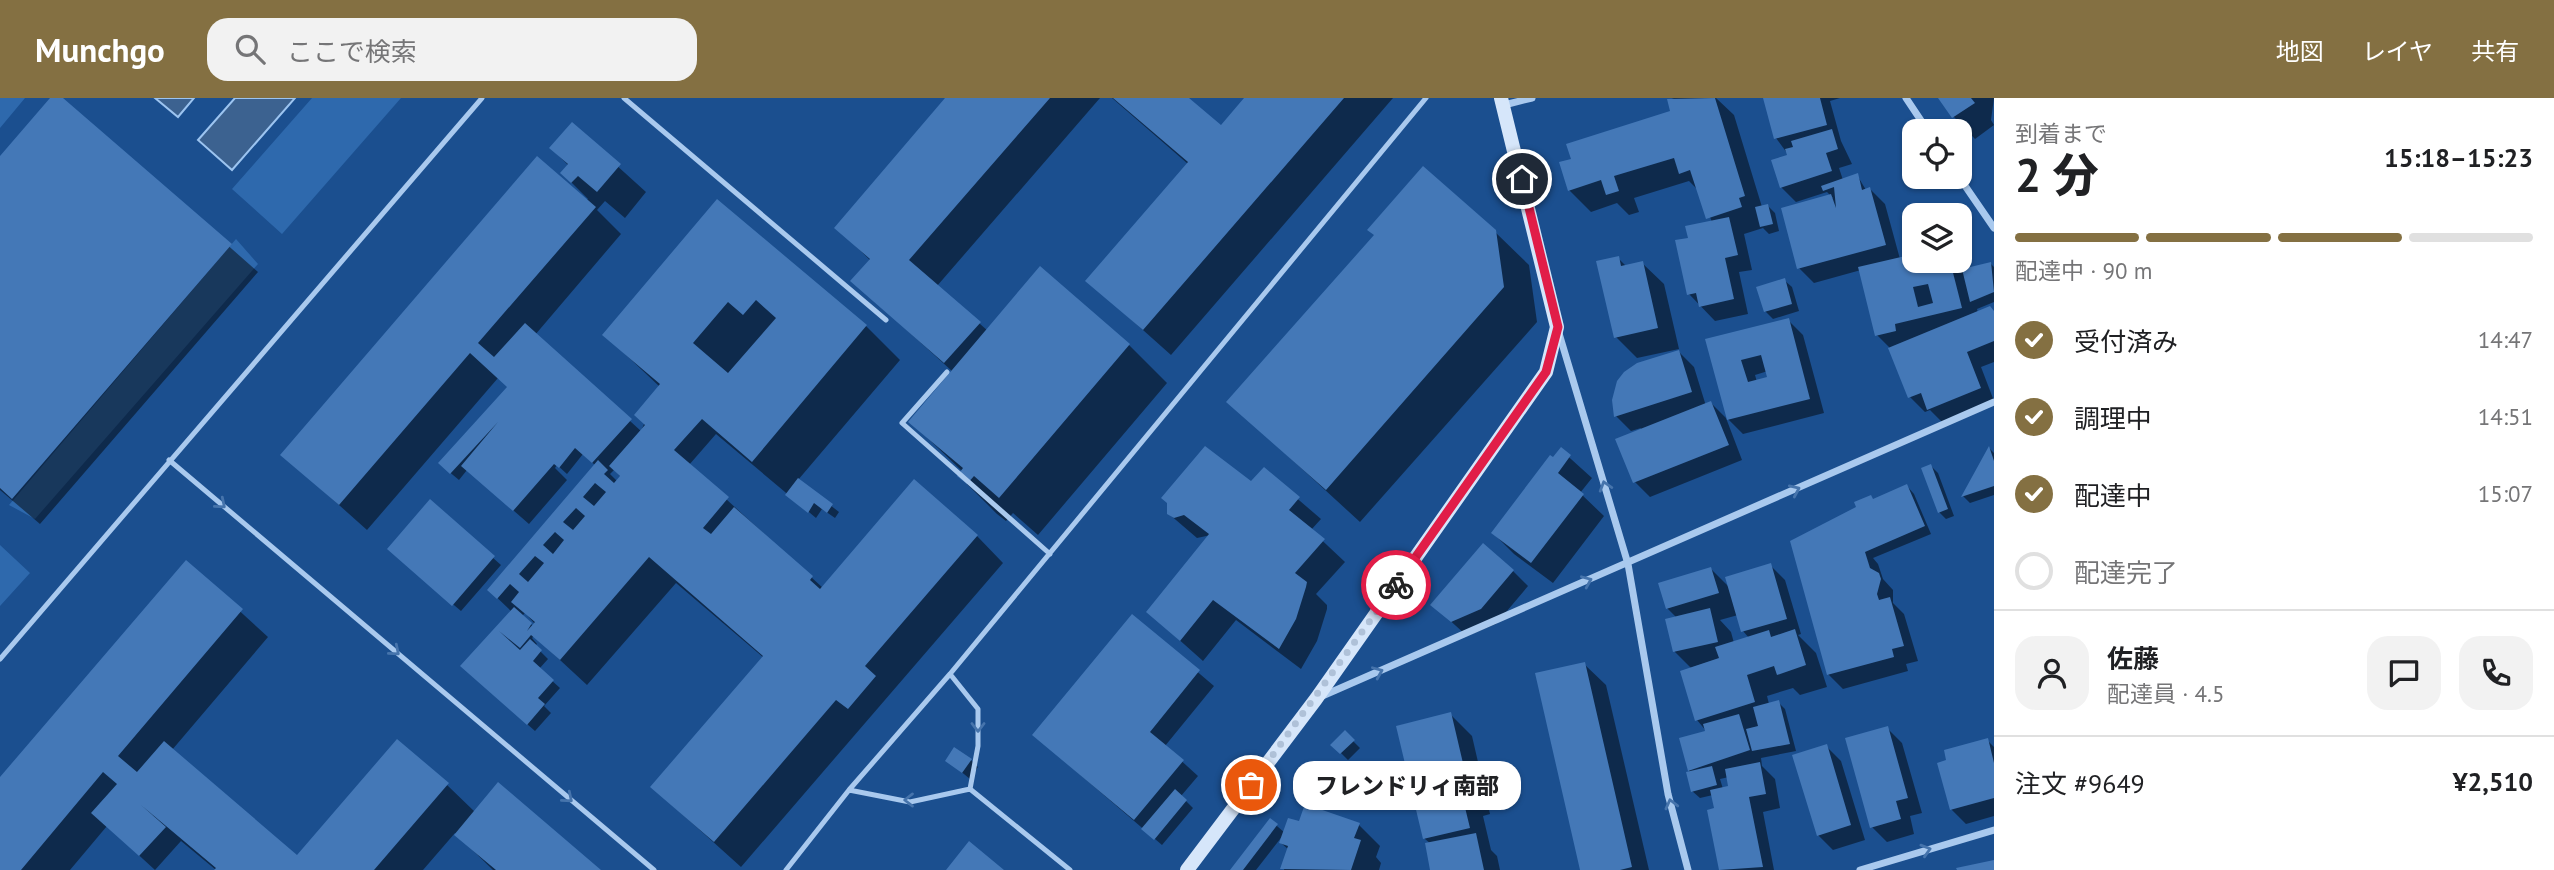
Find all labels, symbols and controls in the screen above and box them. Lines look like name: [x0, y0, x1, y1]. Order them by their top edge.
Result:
search box: [207, 18, 697, 81]
text: Munchgo: [35, 28, 165, 71]
icon: search: [231, 30, 269, 68]
text: ここで検索: [287, 35, 417, 68]
text: 地図: [2276, 36, 2324, 67]
text: レイヤ: [2362, 36, 2433, 67]
text: 共有: [2471, 36, 2519, 67]
map controls: [1902, 119, 1972, 273]
button: locate: [1902, 119, 1972, 189]
text: 到着まで: [2015, 119, 2107, 148]
text: 15:18–15:23: [2384, 141, 2533, 174]
text: 2 分: [2015, 145, 2099, 205]
pin: [1492, 149, 1552, 209]
icon: home: [1503, 160, 1541, 198]
button: layers: [1902, 203, 1972, 273]
text: 配達中 · 90 m: [2015, 256, 2152, 285]
icon: check: [2015, 321, 2053, 359]
text: 受付済み: [2074, 325, 2178, 358]
text: 14:47: [2478, 325, 2533, 354]
icon: check: [2015, 398, 2053, 436]
text: 調理中: [2074, 402, 2152, 435]
text: 14:51: [2478, 402, 2533, 431]
icon: check: [2015, 475, 2053, 513]
text: 配達中: [2074, 479, 2152, 512]
text: 15:07: [2478, 479, 2533, 508]
one-way arrow: [1598, 480, 1613, 492]
one-way arrow: [1788, 484, 1801, 498]
one-way arrow: [213, 496, 226, 508]
courier: [1361, 550, 1431, 620]
text: 配達完了: [2074, 556, 2178, 589]
icon: bike: [1377, 566, 1415, 604]
one-way arrow: [1580, 575, 1592, 589]
button: person: [2015, 636, 2089, 710]
button: chat: [2367, 636, 2441, 710]
button: phone: [2459, 636, 2533, 710]
text: 佐藤: [2107, 642, 2159, 675]
one-way arrow: [387, 643, 400, 655]
one-way arrow: [1371, 666, 1384, 680]
text: 配達員 · 4.5: [2107, 679, 2224, 708]
one-way arrow: [970, 722, 986, 733]
pin: [1221, 755, 1281, 815]
callout: フレンドリィ南部: [1293, 760, 1520, 810]
text: ¥2,510: [2453, 765, 2533, 798]
icon: bag: [1232, 766, 1270, 804]
text: 注文 #9649: [2015, 767, 2145, 800]
text: フレンドリィ南部: [1315, 771, 1499, 800]
one-way arrow: [560, 790, 573, 802]
one-way arrow: [903, 792, 914, 808]
one-way arrow: [1665, 798, 1679, 810]
one-way arrow: [1919, 844, 1931, 859]

